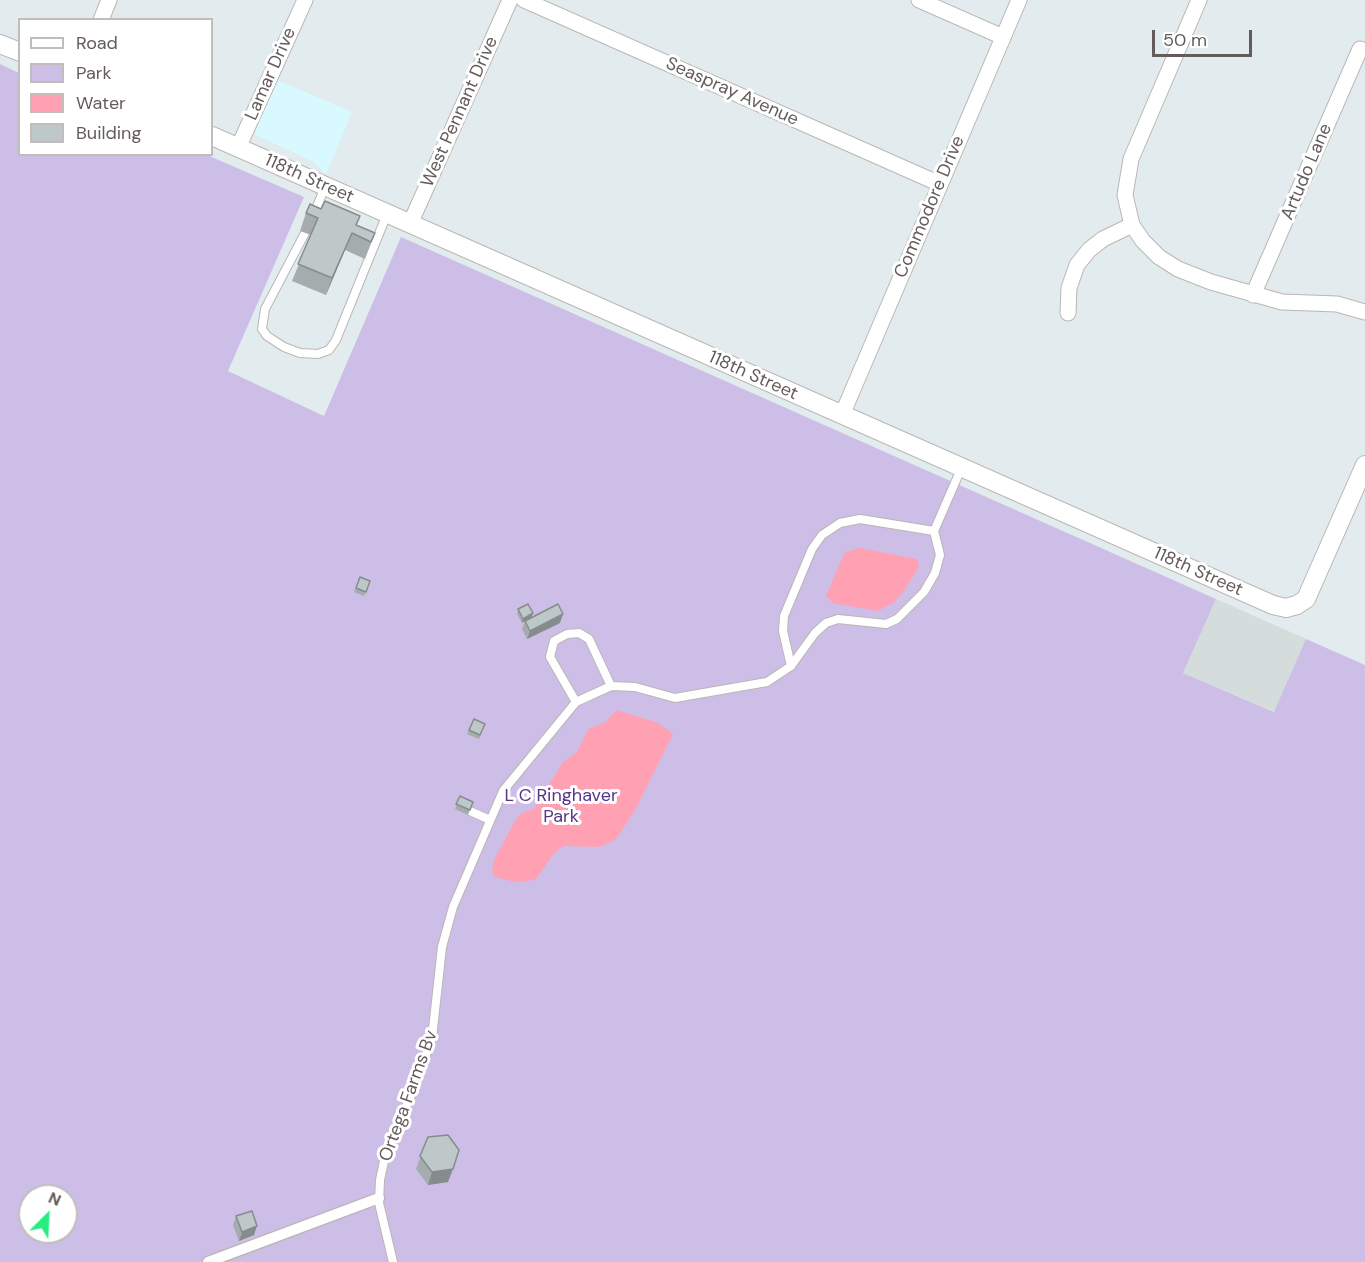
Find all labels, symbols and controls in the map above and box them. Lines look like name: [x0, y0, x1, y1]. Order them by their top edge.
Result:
legend: [18, 18, 213, 156]
scale bar: [1155, 18, 1256, 56]
street label: Lamar Drive: [241, 24, 301, 124]
text: 50 m: [1163, 28, 1207, 52]
text: Road: [76, 31, 118, 55]
street label: West Pennant Drive: [417, 33, 503, 191]
street label: Seaspray Avenue: [662, 53, 802, 131]
text: Park: [76, 61, 112, 85]
text: Water: [76, 91, 126, 115]
text: Building: [76, 121, 141, 145]
street label: Artudo Lane: [1277, 121, 1337, 223]
street label: Commodore Drive: [890, 133, 970, 281]
street label: 118th Street: [261, 150, 357, 208]
street label: 118th Street: [705, 347, 801, 405]
street label: 118th Street: [1150, 543, 1246, 601]
park label: L C Ringhaver Park: [504, 785, 618, 828]
street label: Ortega Farms Bv: [375, 1028, 443, 1164]
north arrow: [18, 1184, 78, 1244]
text: N: [45, 1187, 64, 1211]

